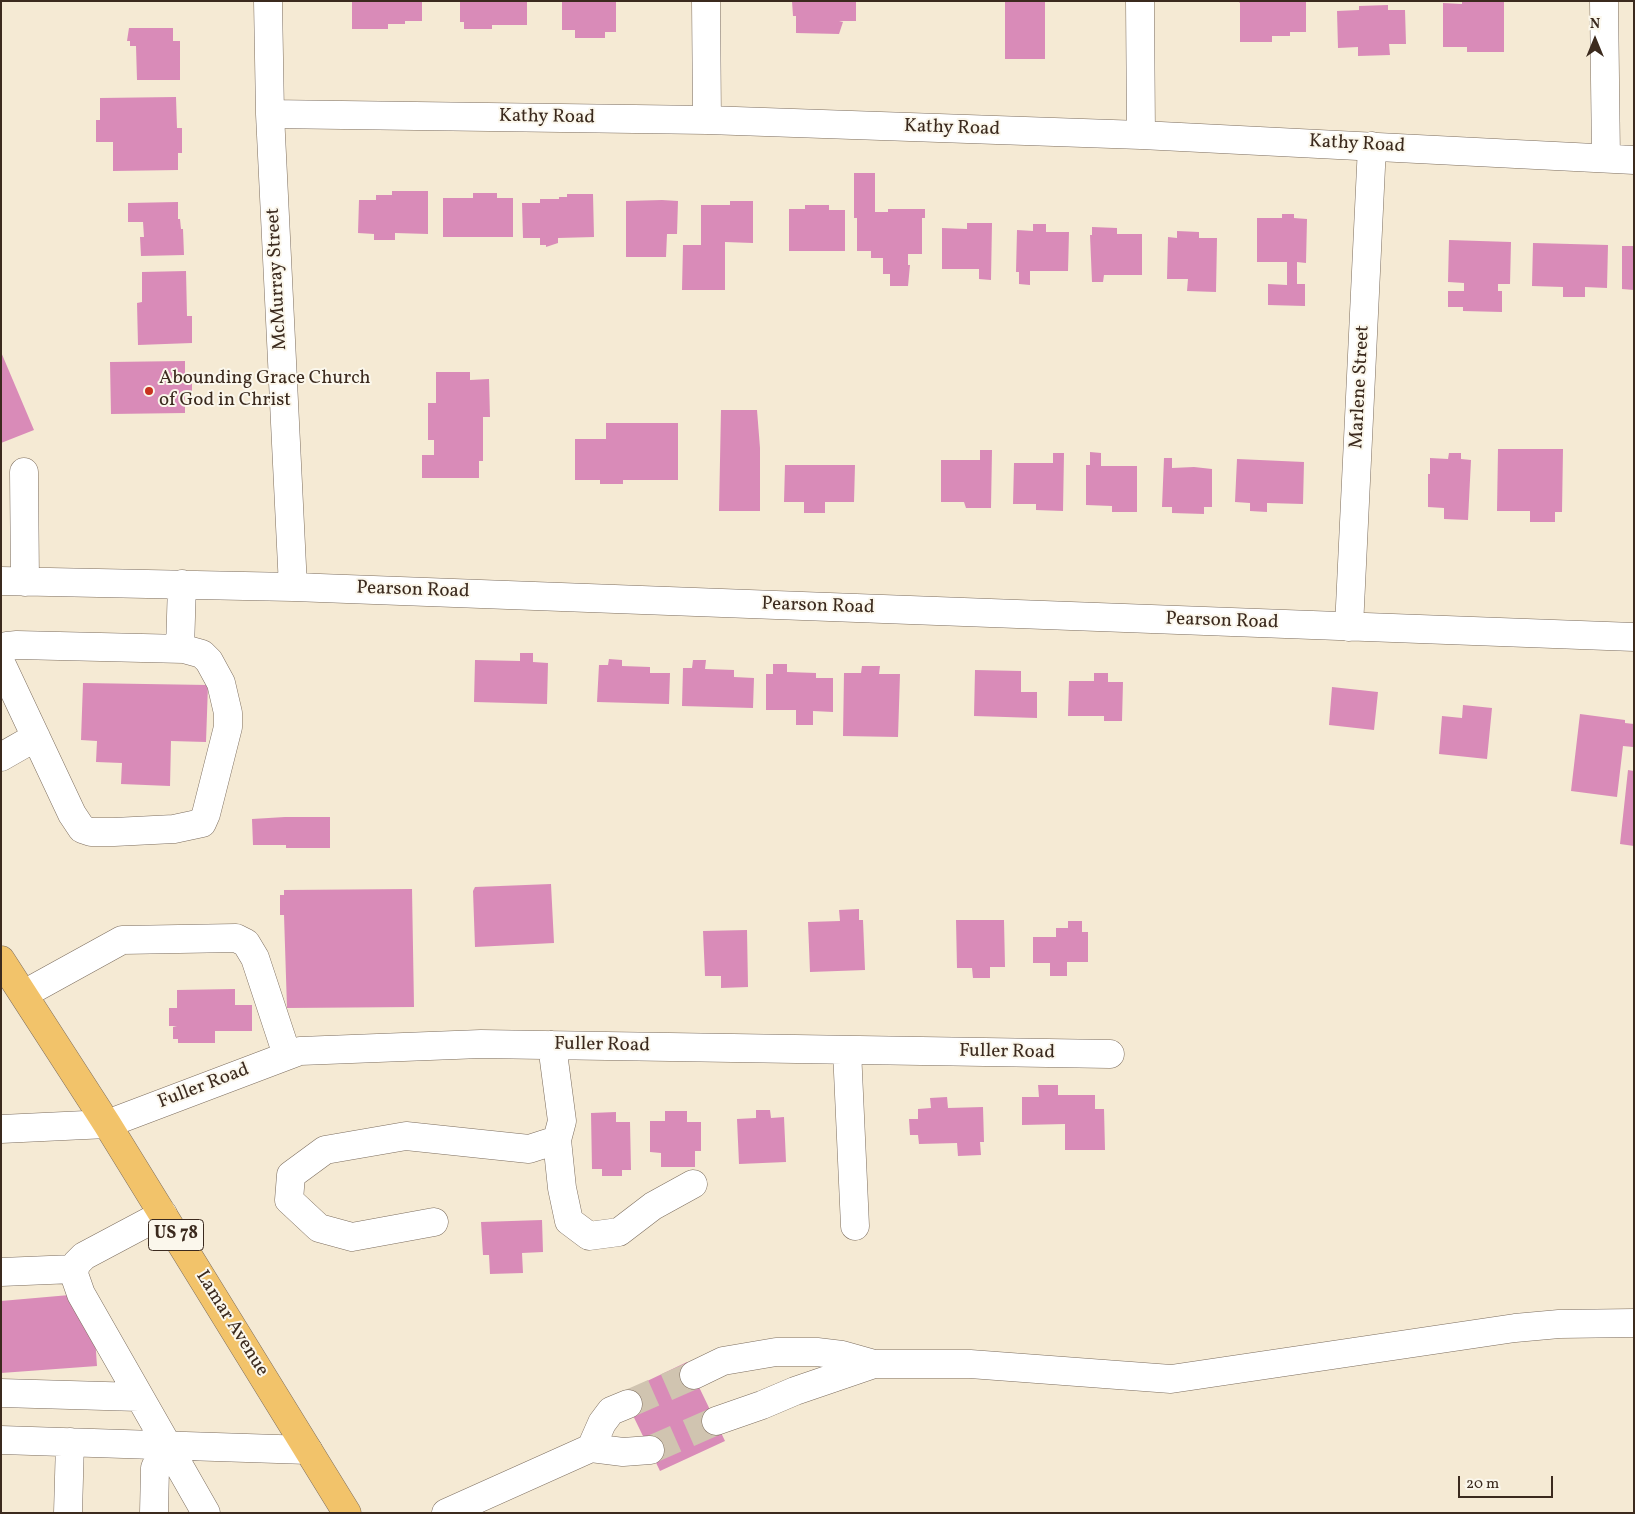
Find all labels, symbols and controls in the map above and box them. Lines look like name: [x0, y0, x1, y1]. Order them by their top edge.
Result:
north arrow: [1570, 15, 1620, 65]
text: N: [1590, 15, 1600, 34]
street label: Kathy Road: [499, 106, 595, 130]
street label: Kathy Road: [903, 116, 1001, 142]
street label: Kathy Road: [1308, 131, 1406, 159]
street label: McMurray Street: [263, 207, 293, 351]
street label: Marlene Street: [1346, 325, 1376, 449]
place label: Abounding Grace Church of God in Christ: [159, 369, 371, 413]
marker: Abounding Grace Church of God in Christ: [143, 385, 155, 397]
street label: Pearson Road: [356, 578, 470, 604]
street label: Pearson Road: [761, 594, 875, 620]
street label: Pearson Road: [1165, 609, 1279, 635]
street label: Fuller Road: [554, 1034, 650, 1058]
street label: Fuller Road: [959, 1041, 1055, 1065]
street label: Fuller Road: [155, 1059, 253, 1115]
road number: US 78: [148, 1220, 204, 1250]
street label: Lamar Avenue: [189, 1267, 273, 1381]
scale bar: [1460, 1466, 1555, 1498]
text: 20 m: [1466, 1474, 1499, 1495]

